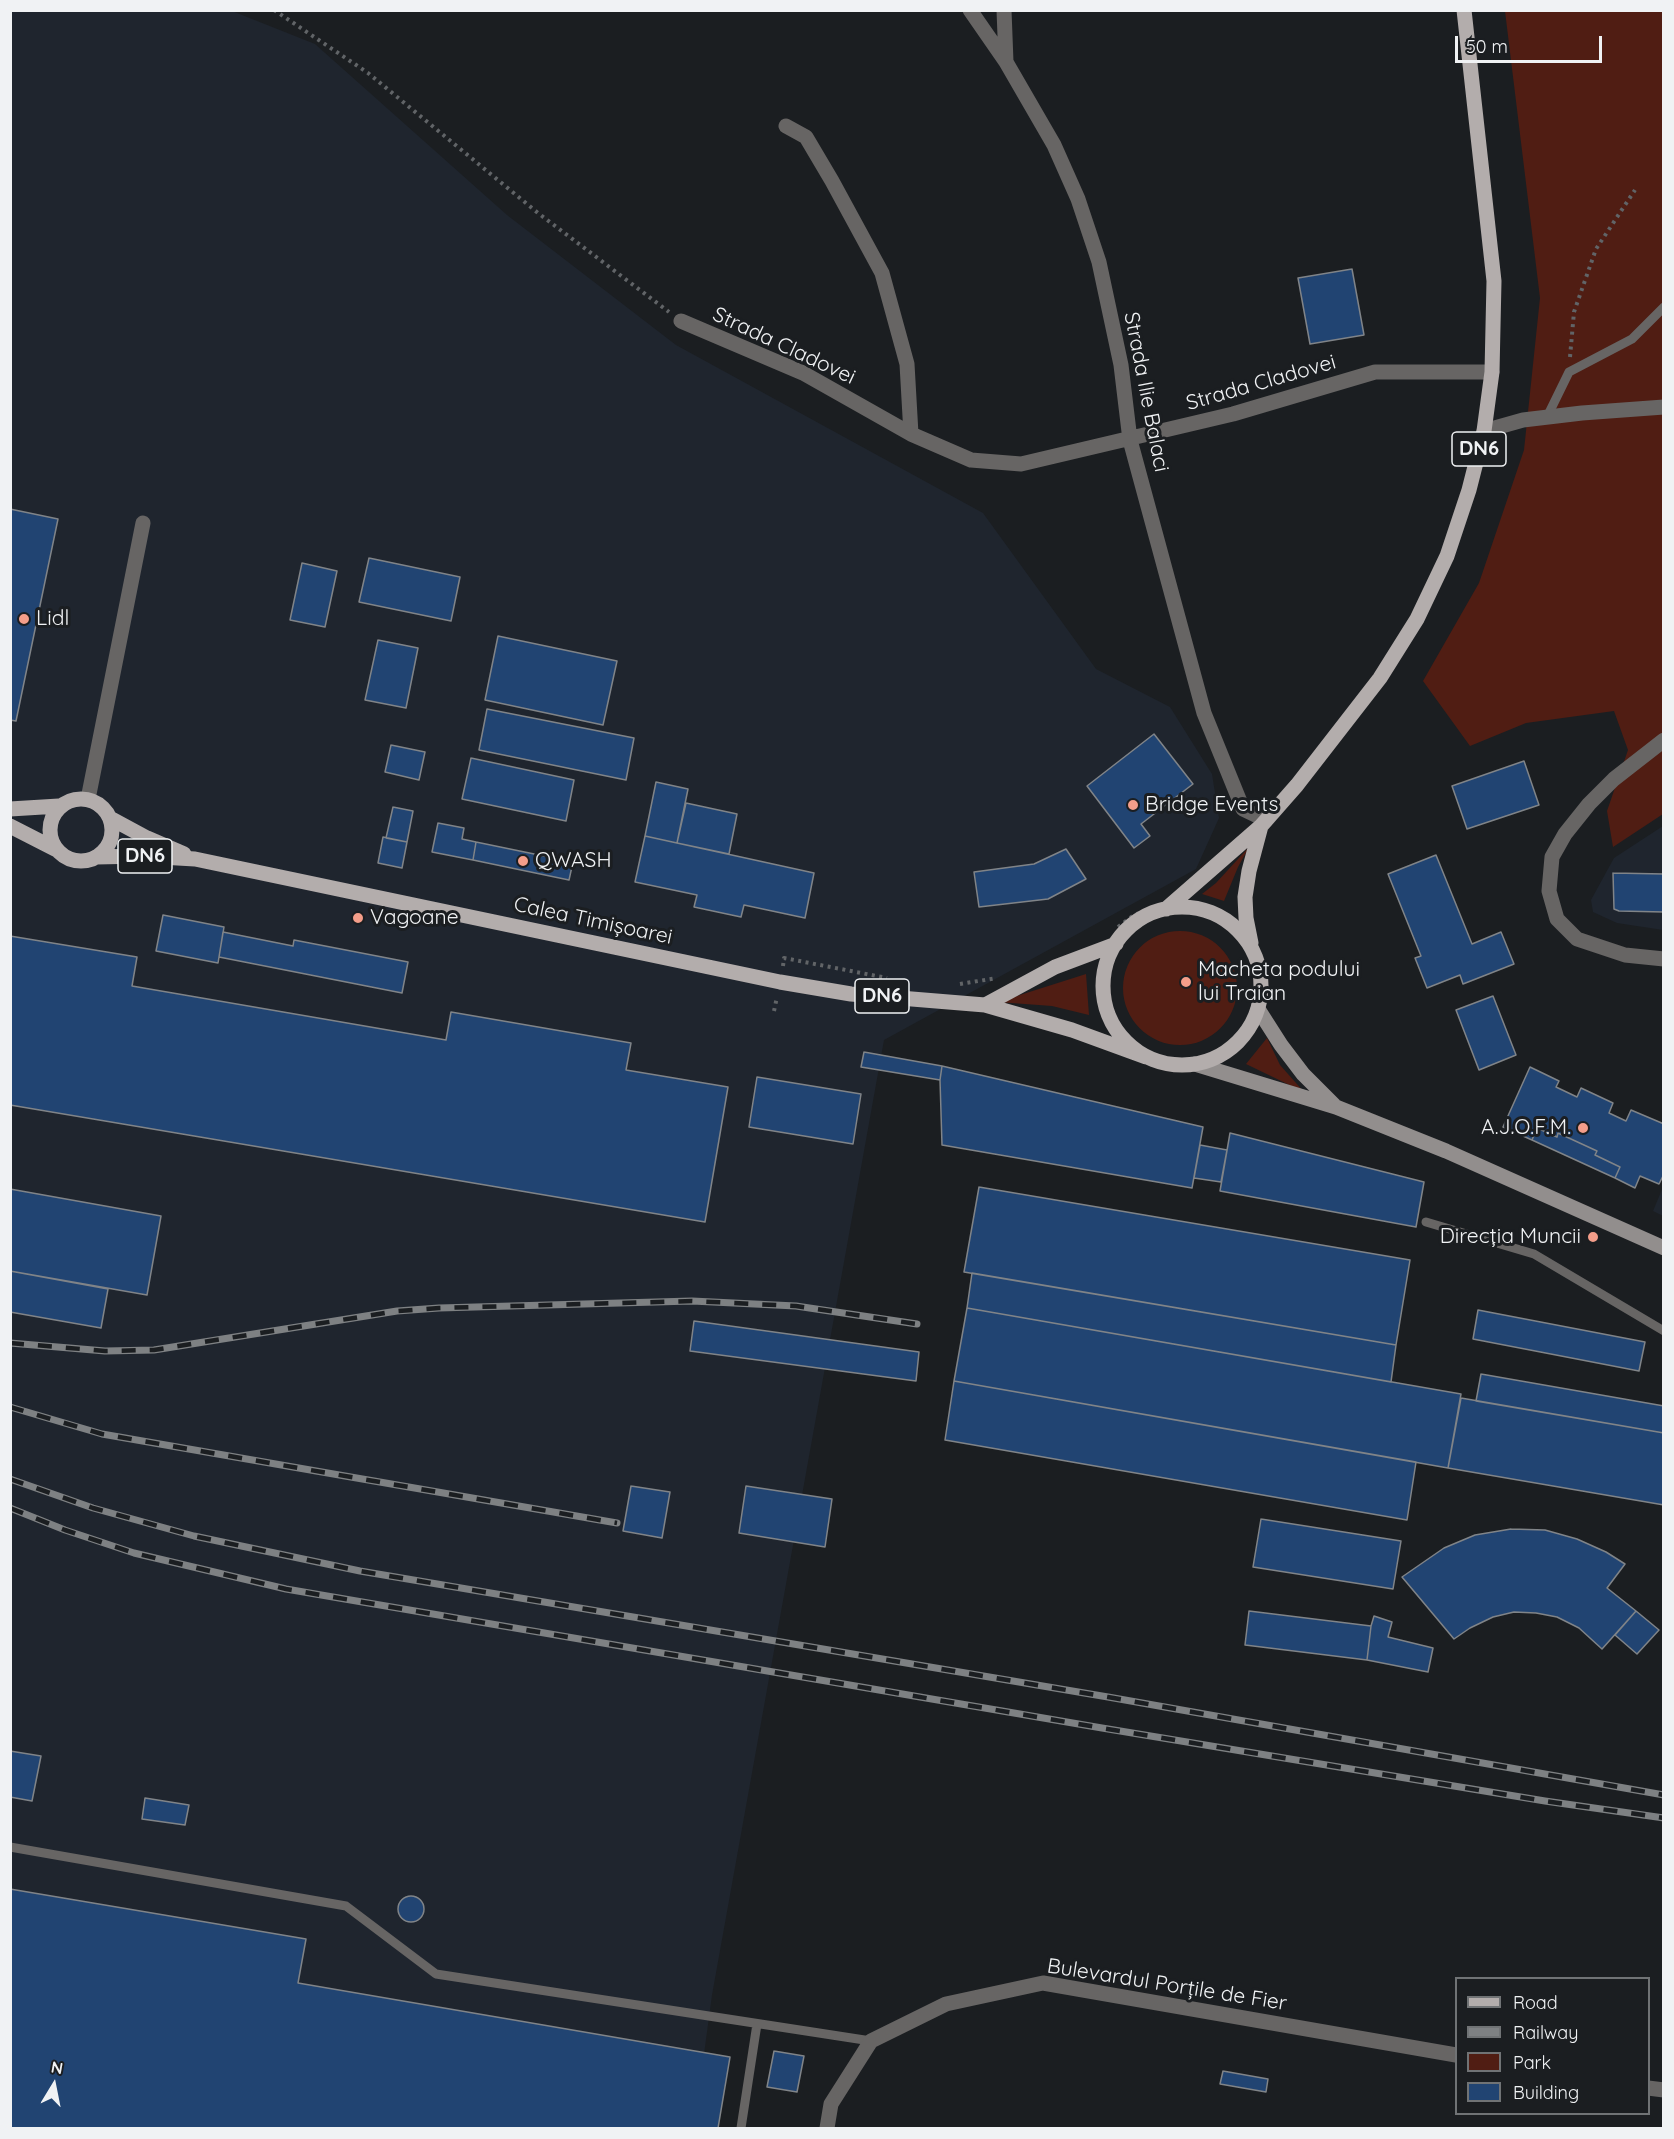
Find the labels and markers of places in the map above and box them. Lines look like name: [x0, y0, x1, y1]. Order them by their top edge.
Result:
place label: Lidl: [36, 606, 69, 632]
marker: Lidl: [17, 612, 31, 626]
place label: Bridge Events: [1145, 792, 1278, 818]
marker: Bridge Events: [1126, 798, 1140, 812]
place label: QWASH: [535, 848, 612, 874]
marker: QWASH: [516, 854, 530, 868]
place label: Vagoane: [370, 905, 459, 931]
marker: Vagoane: [351, 911, 365, 925]
place label: Macheta podului lui Traian: [1198, 957, 1360, 1007]
marker: Macheta podului lui Traian: [1179, 975, 1193, 989]
place label: A.J.O.F.M.: [1481, 1115, 1571, 1141]
marker: A.J.O.F.M.: [1576, 1121, 1590, 1135]
place label: Direcția Muncii: [1440, 1224, 1581, 1250]
marker: Direcția Muncii: [1586, 1230, 1600, 1244]

